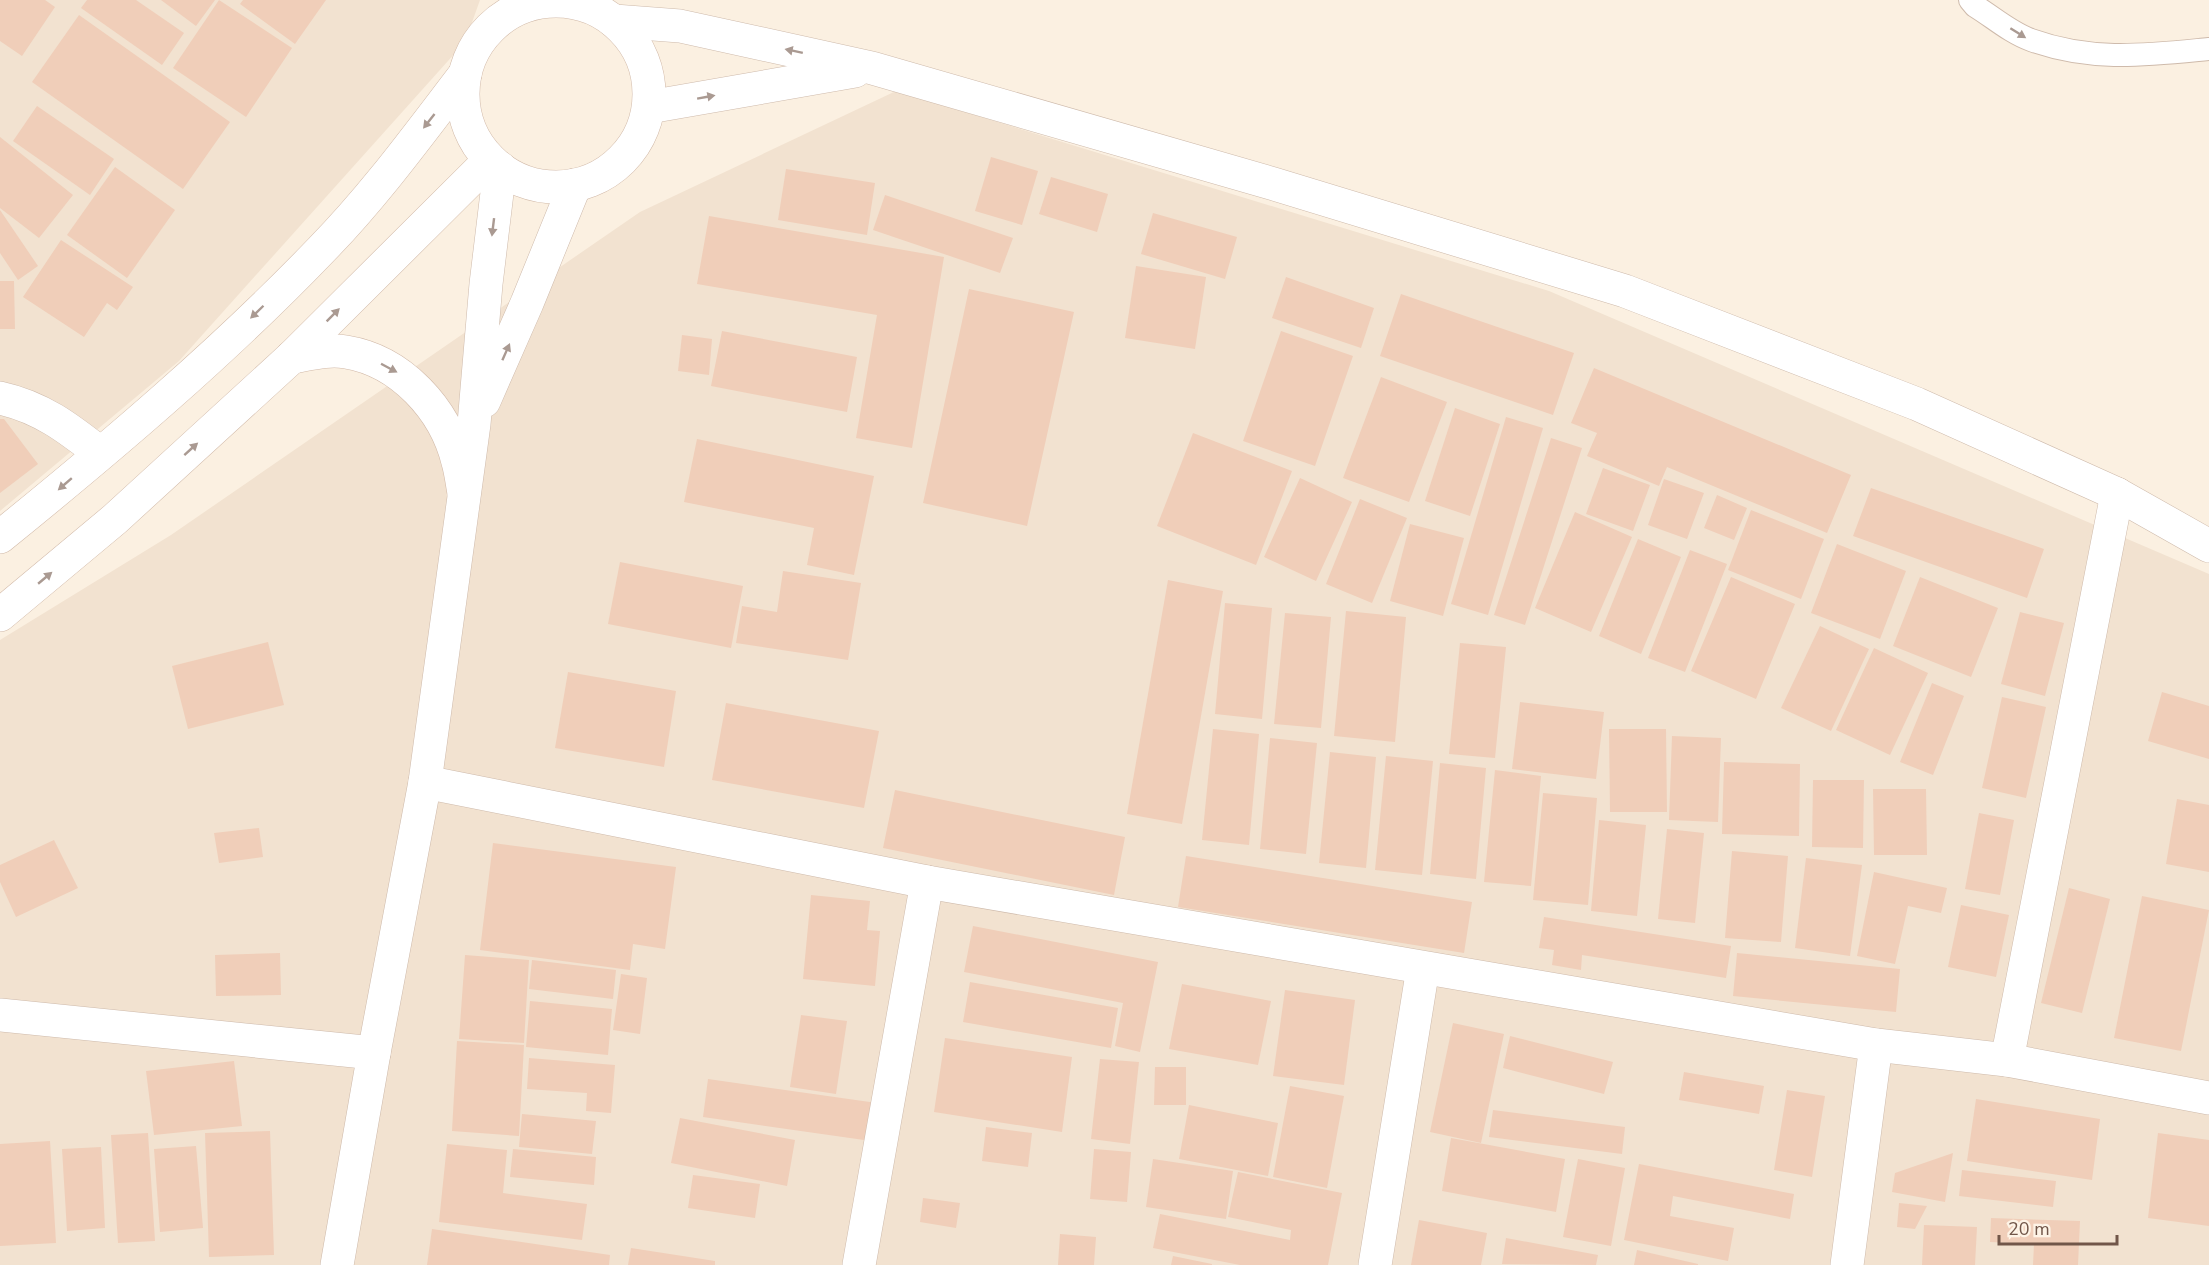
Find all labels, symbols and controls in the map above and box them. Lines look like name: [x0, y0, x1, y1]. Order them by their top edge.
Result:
one-way arrow: [2010, 27, 2026, 38]
one-way arrow: [785, 46, 804, 55]
one-way arrow: [697, 92, 716, 101]
one-way arrow: [423, 113, 435, 128]
one-way arrow: [488, 217, 498, 236]
one-way arrow: [250, 305, 264, 319]
one-way arrow: [326, 309, 340, 323]
one-way arrow: [501, 342, 511, 360]
one-way arrow: [380, 363, 397, 373]
one-way arrow: [184, 442, 199, 456]
one-way arrow: [58, 477, 73, 490]
one-way arrow: [37, 571, 53, 584]
scale bar: [1999, 1208, 2118, 1246]
text: 20 m: [2008, 1217, 2050, 1241]

